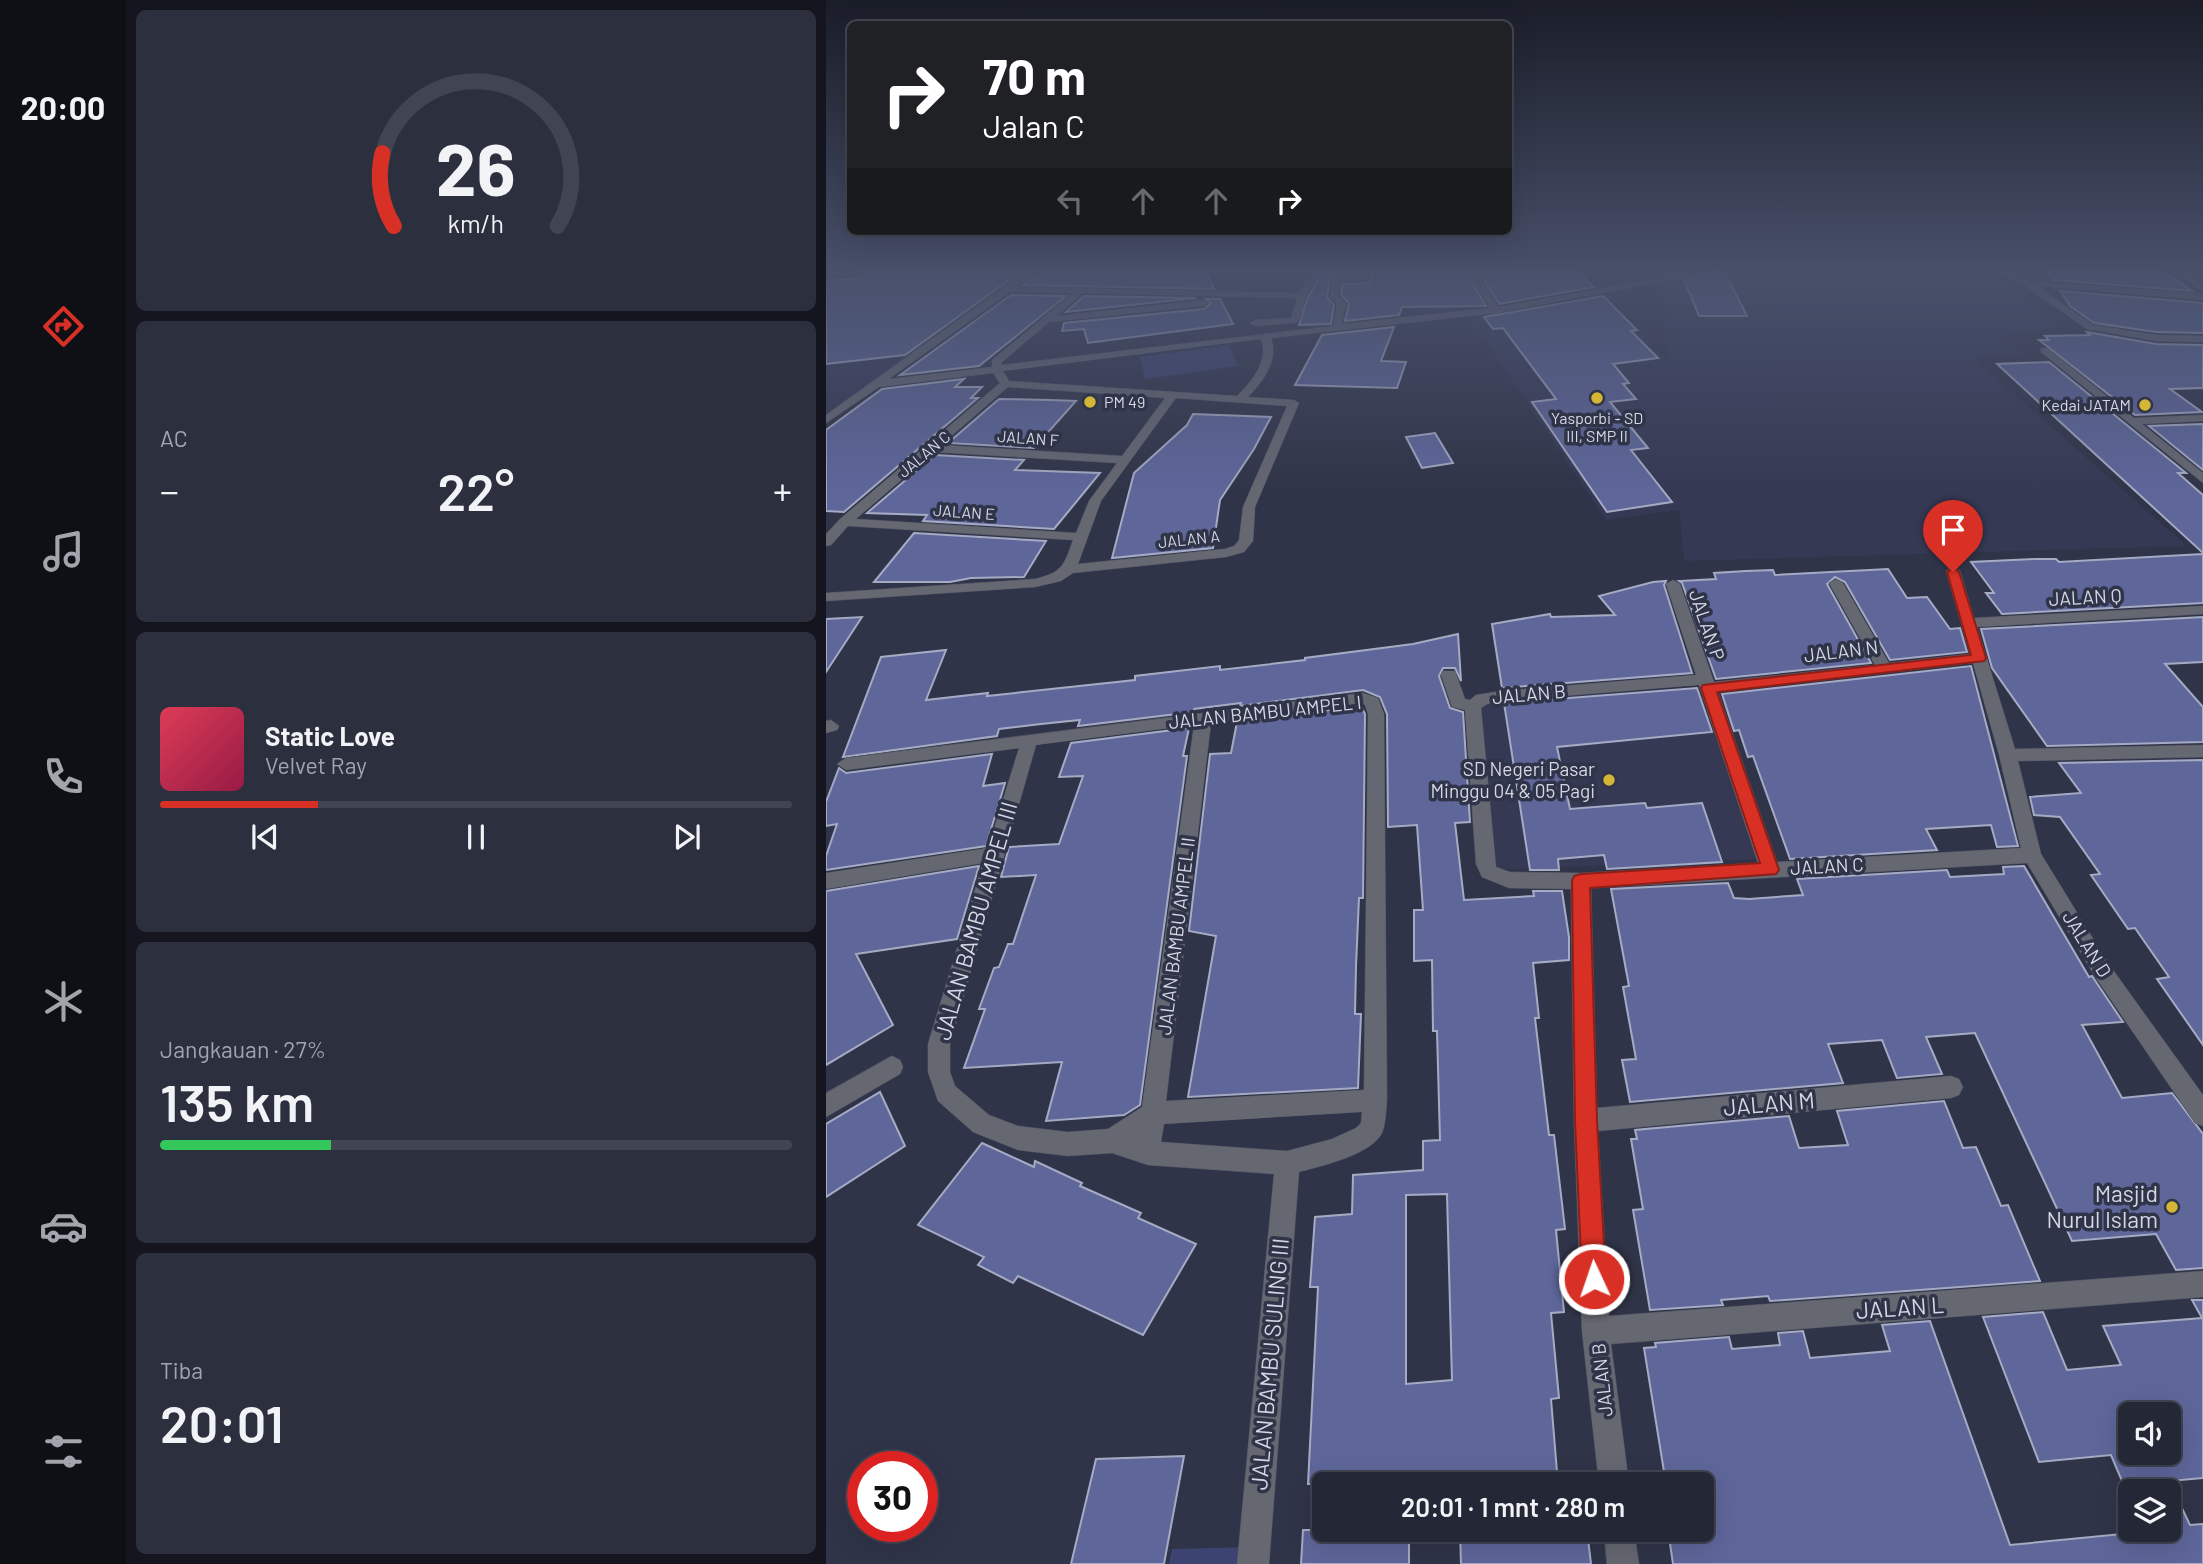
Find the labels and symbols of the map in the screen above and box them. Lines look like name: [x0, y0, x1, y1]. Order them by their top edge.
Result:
marker: Yasporbi - SD III, SMP II: [1589, 390, 1605, 406]
place label: PM 49: [1104, 392, 1145, 411]
marker: PM 49: [1082, 394, 1098, 410]
place label: Kedai JATAM: [2042, 395, 2131, 414]
marker: Kedai JATAM: [2137, 397, 2153, 413]
place label: Yasporbi - SD III, SMP II: [1551, 408, 1643, 445]
street label: JALAN C: [894, 426, 954, 481]
street label: JALAN F: [997, 426, 1059, 449]
street label: JALAN E: [932, 500, 996, 523]
pin: [1923, 500, 1983, 572]
street label: JALAN A: [1157, 526, 1221, 551]
street label: JALAN Q: [2048, 583, 2122, 610]
street label: JALAN P: [1685, 586, 1730, 663]
street label: JALAN N: [1802, 635, 1880, 666]
street label: JALAN B: [1491, 679, 1567, 708]
street label: JALAN BAMBU AMPEL I: [1167, 690, 1363, 733]
place label: SD Negeri Pasar Minggu 04 & 05 Pagi: [1430, 757, 1595, 802]
marker: SD Negeri Pasar Minggu 04 & 05 Pagi: [1601, 772, 1617, 788]
street label: JALAN BAMBU AMPEL III: [928, 798, 1023, 1043]
street label: JALAN BAMBU AMPEL II: [1152, 836, 1199, 1036]
street label: JALAN C: [1790, 852, 1864, 879]
street label: JALAN D: [2058, 906, 2117, 981]
street label: JALAN M: [1722, 1085, 1816, 1121]
place label: Masjid Nurul Islam: [2046, 1179, 2158, 1233]
marker: Masjid Nurul Islam: [2164, 1199, 2180, 1215]
street label: JALAN BAMBU SULING III: [1244, 1237, 1294, 1491]
position arrow: [1557, 1242, 1631, 1316]
street label: JALAN L: [1855, 1290, 1945, 1324]
street label: JALAN B: [1586, 1342, 1617, 1418]
speed limit sign: 30: [847, 1451, 938, 1542]

